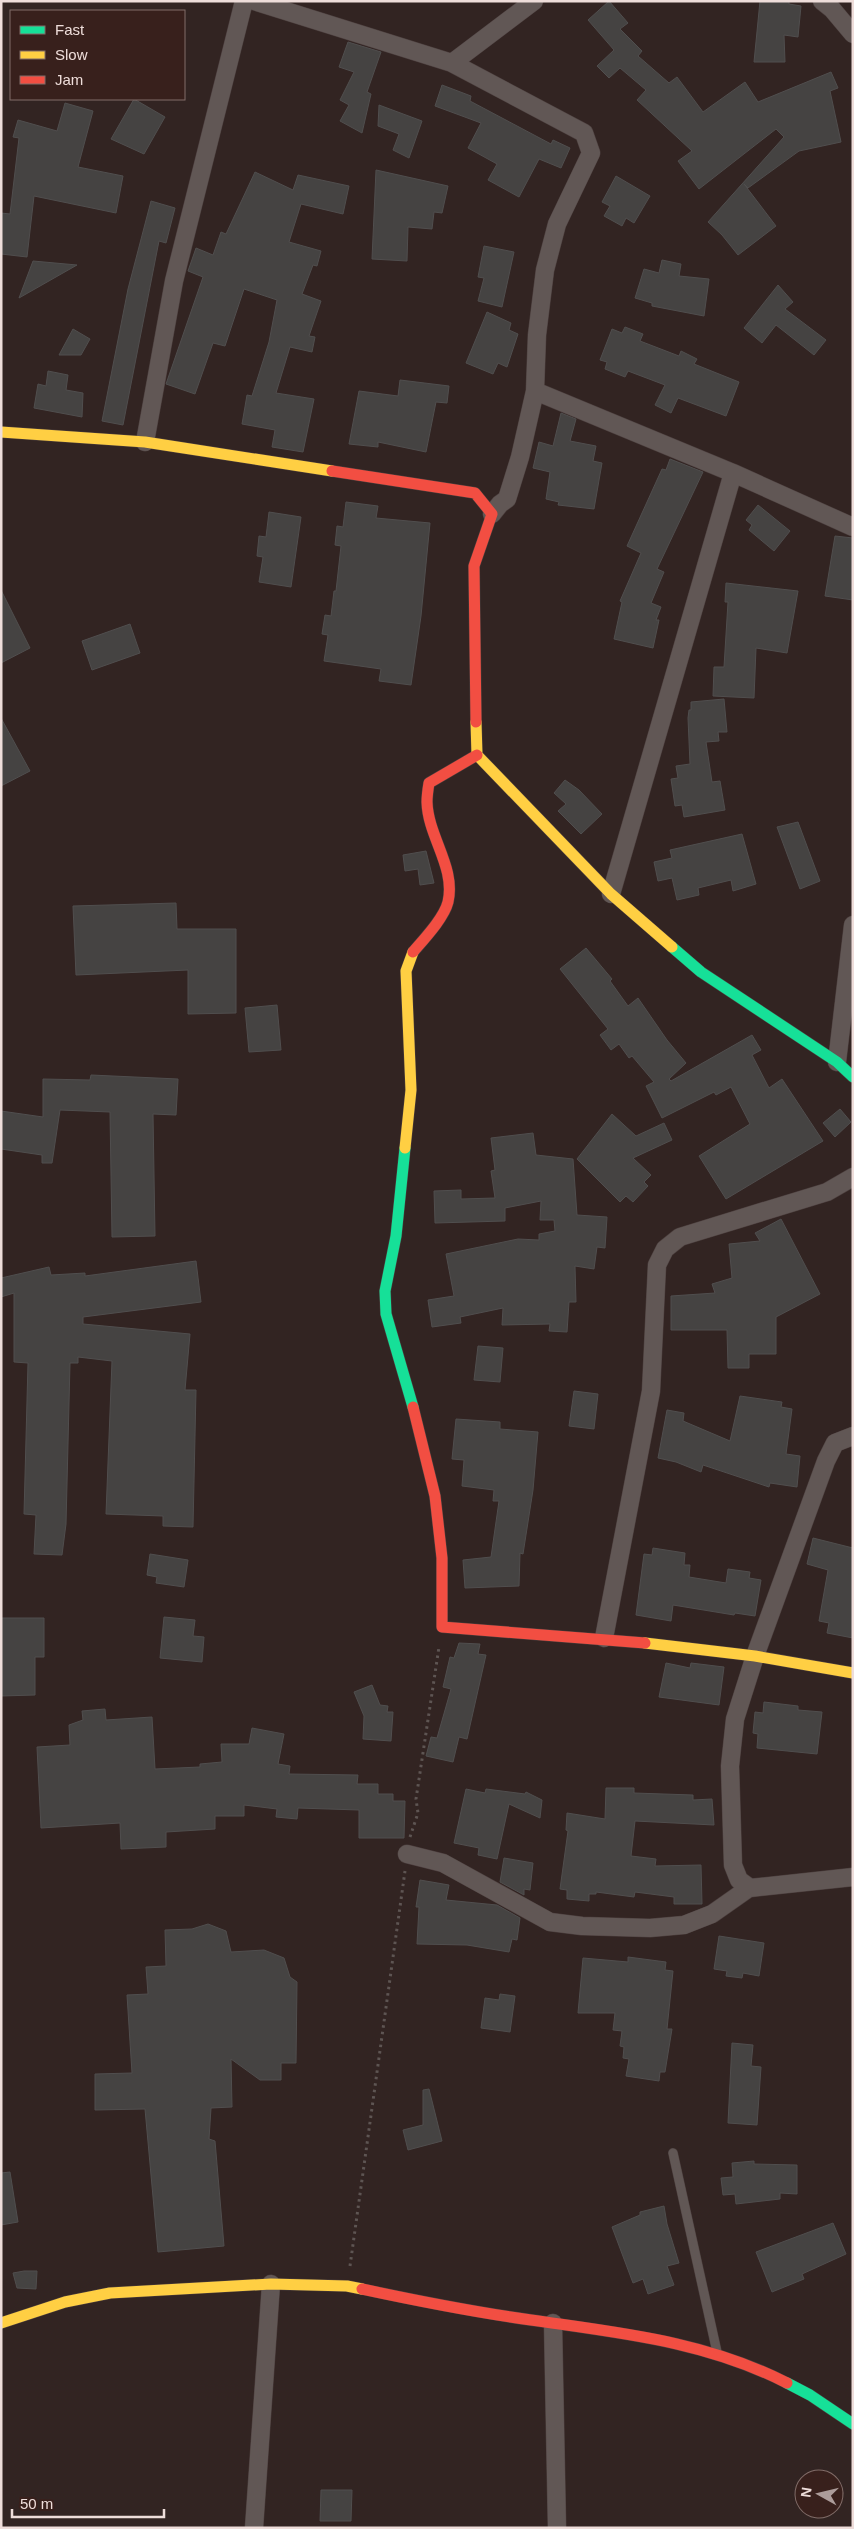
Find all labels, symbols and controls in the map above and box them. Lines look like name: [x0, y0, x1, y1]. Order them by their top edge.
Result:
legend: [10, 10, 185, 100]
text: Fast: [55, 21, 85, 38]
text: Slow: [55, 46, 88, 63]
text: Jam: [55, 71, 83, 88]
north arrow: [794, 2469, 844, 2519]
scale bar: [12, 2486, 165, 2518]
text: N: [797, 2486, 815, 2498]
text: 50 m: [20, 2495, 53, 2512]

